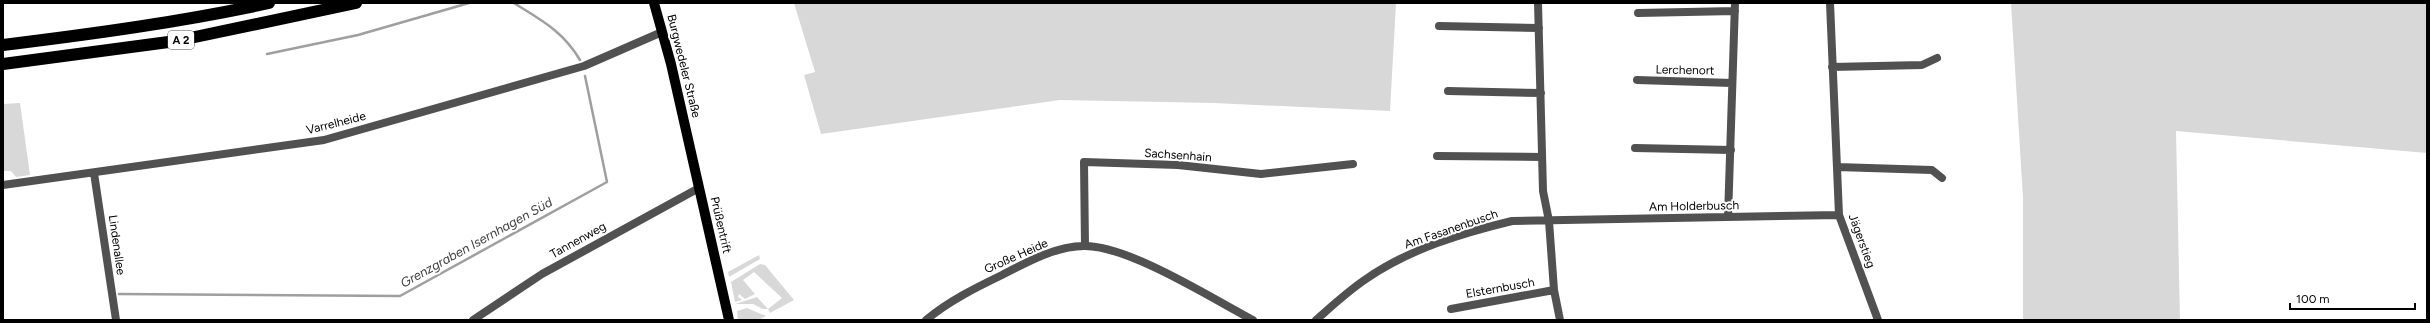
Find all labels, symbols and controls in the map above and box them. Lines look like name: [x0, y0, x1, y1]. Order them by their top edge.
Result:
street label: Burgwedeler Straße: [664, 13, 704, 120]
road number: A 2: [168, 31, 194, 49]
street label: Lerchenort: [1655, 62, 1715, 78]
street label: Varrelheide: [305, 109, 368, 137]
street label: Sachsenhain: [1144, 146, 1213, 164]
water label: Grenzgraben Isernhagen Süd: [398, 194, 555, 291]
street label: Prüßentrift: [708, 195, 734, 255]
street label: Am Holderbusch: [1649, 198, 1739, 214]
street label: Am Fasanenbusch: [1402, 206, 1500, 252]
street label: Jägerstieg: [1846, 212, 1878, 270]
street label: Lindenallee: [106, 214, 128, 276]
street label: Tannenweg: [548, 219, 608, 261]
street label: Große Heide: [982, 236, 1050, 276]
street label: Elsternbusch: [1464, 275, 1536, 301]
scale bar: [2290, 285, 2415, 311]
text: 100 m: [2296, 292, 2330, 306]

